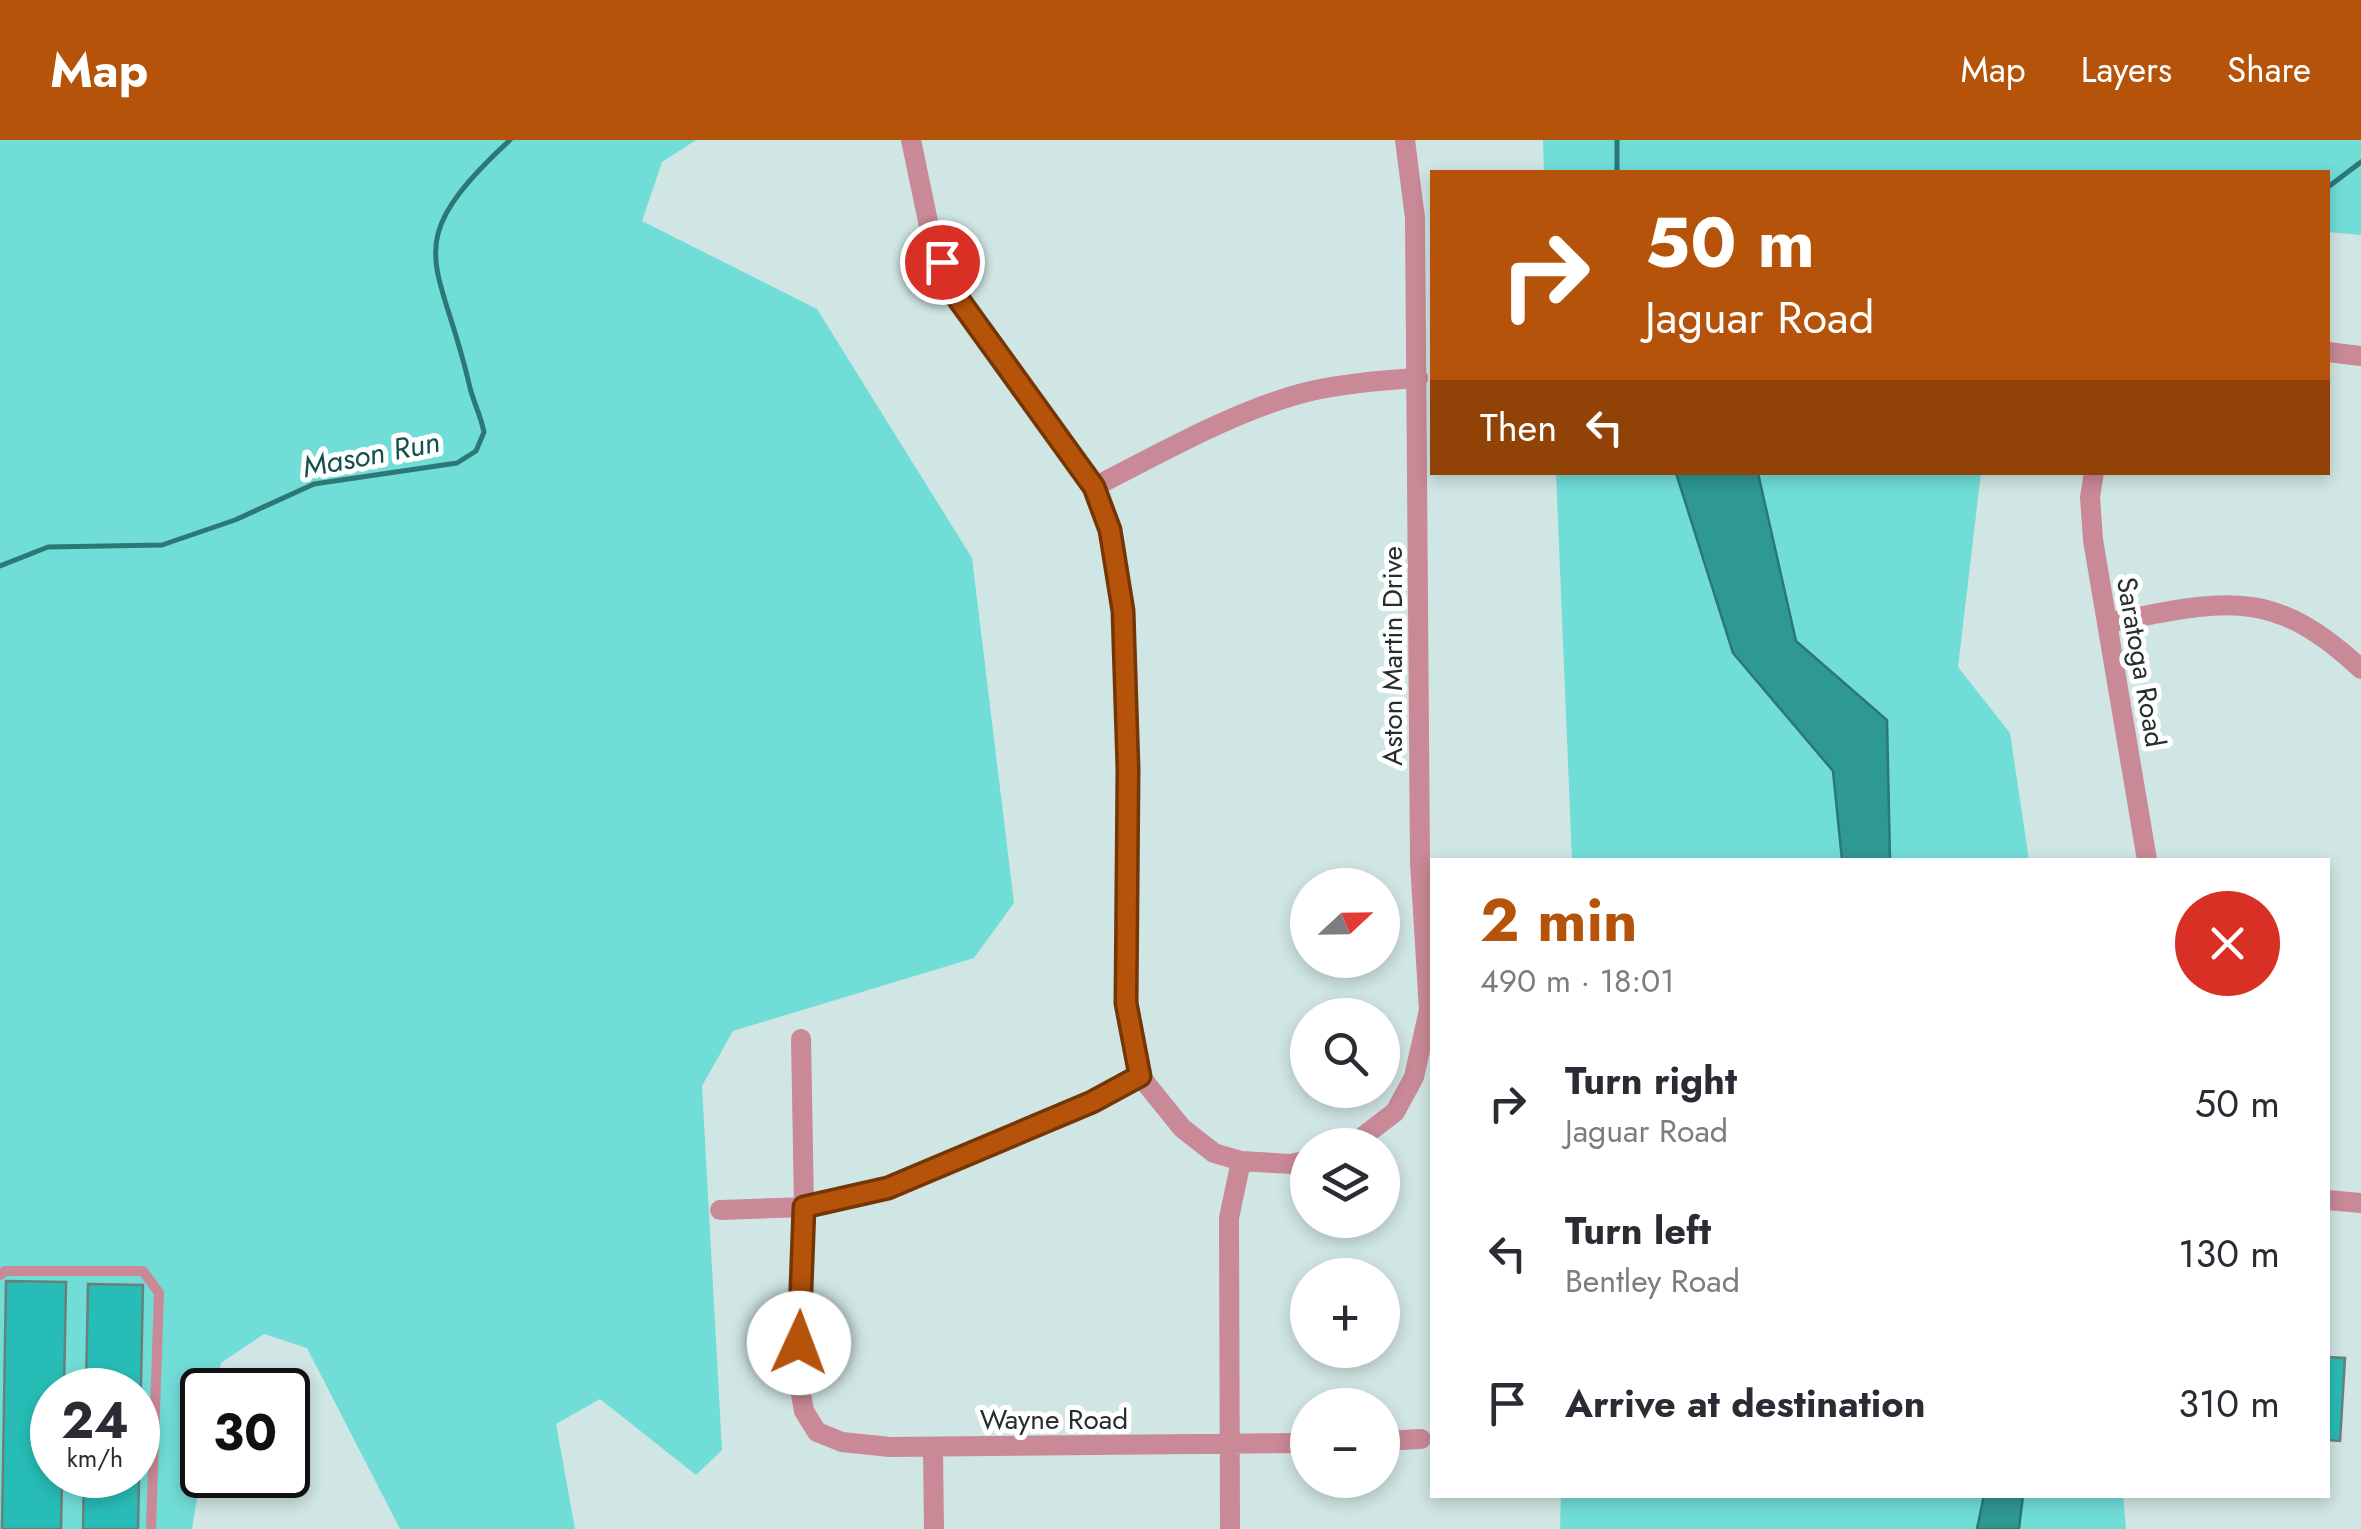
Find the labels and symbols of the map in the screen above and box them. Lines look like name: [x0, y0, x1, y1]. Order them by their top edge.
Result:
pin: [900, 220, 985, 305]
water label: Mason Run: [299, 420, 443, 488]
street label: Aston Martin Drive: [1372, 546, 1413, 766]
street label: Saratoga Road: [2106, 574, 2176, 750]
north arrow: [1290, 868, 1400, 978]
position arrow: [747, 1291, 851, 1395]
speed limit sign: 30: [180, 1368, 310, 1498]
street label: Wayne Road: [980, 1399, 1128, 1440]

